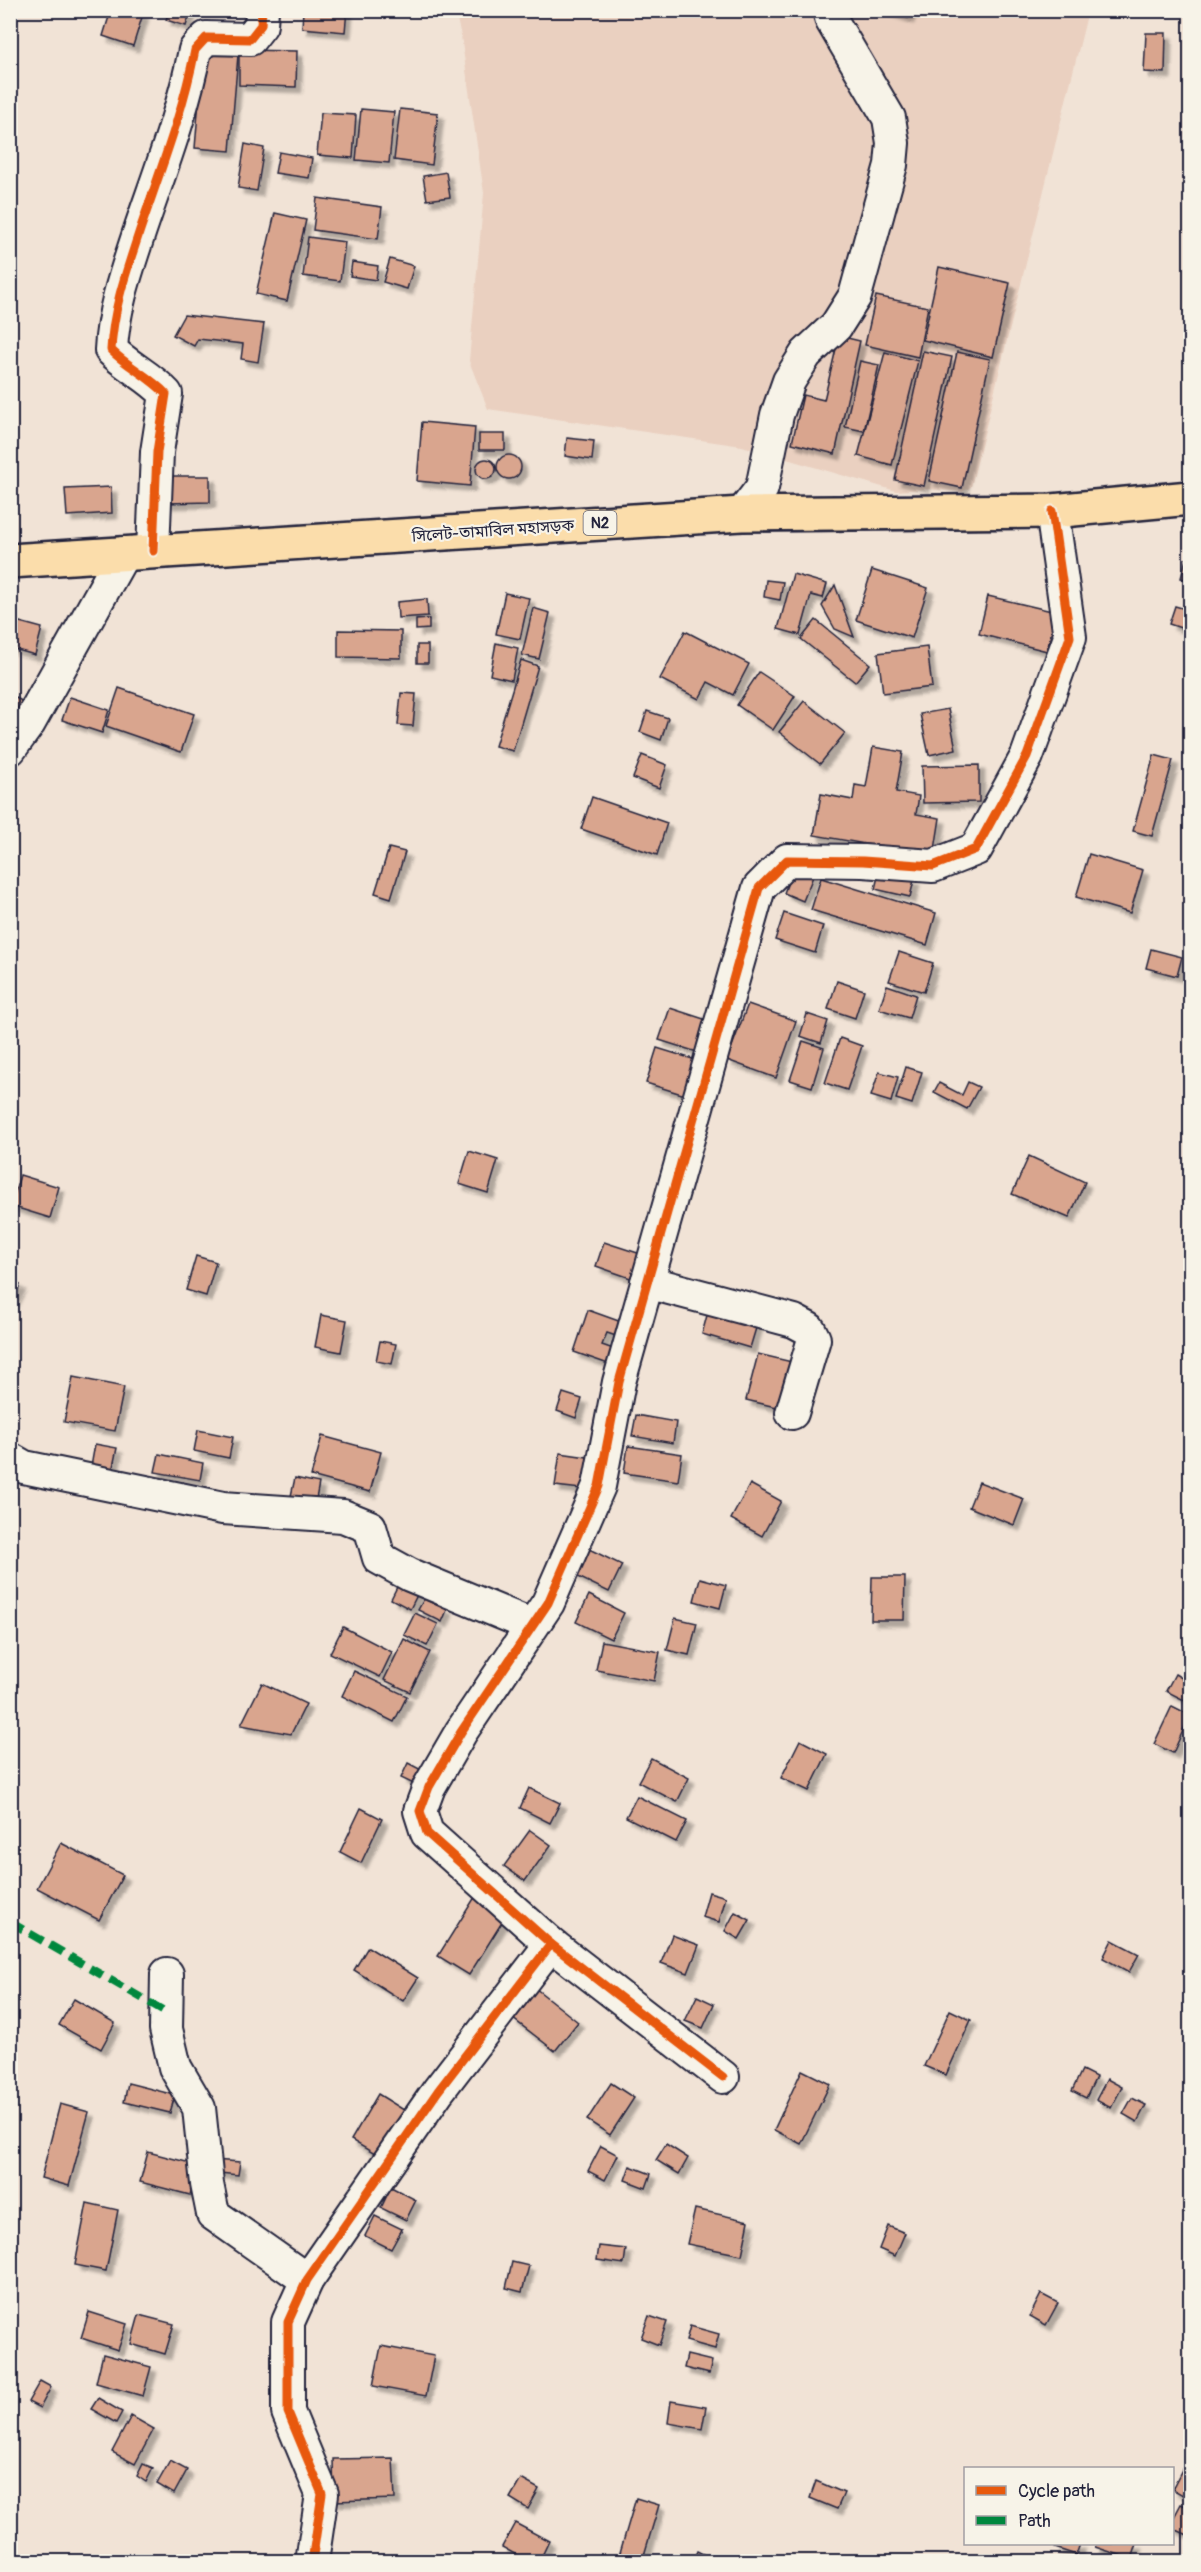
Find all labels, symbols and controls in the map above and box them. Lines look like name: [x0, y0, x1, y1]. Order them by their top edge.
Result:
road number: N2: [584, 511, 616, 535]
street label: সিলেট-তামাবিল মহাসড়ক: [410, 515, 576, 547]
legend: [964, 2467, 1174, 2545]
text: Cycle path: [1018, 2480, 1095, 2503]
text: Path: [1018, 2510, 1051, 2533]

